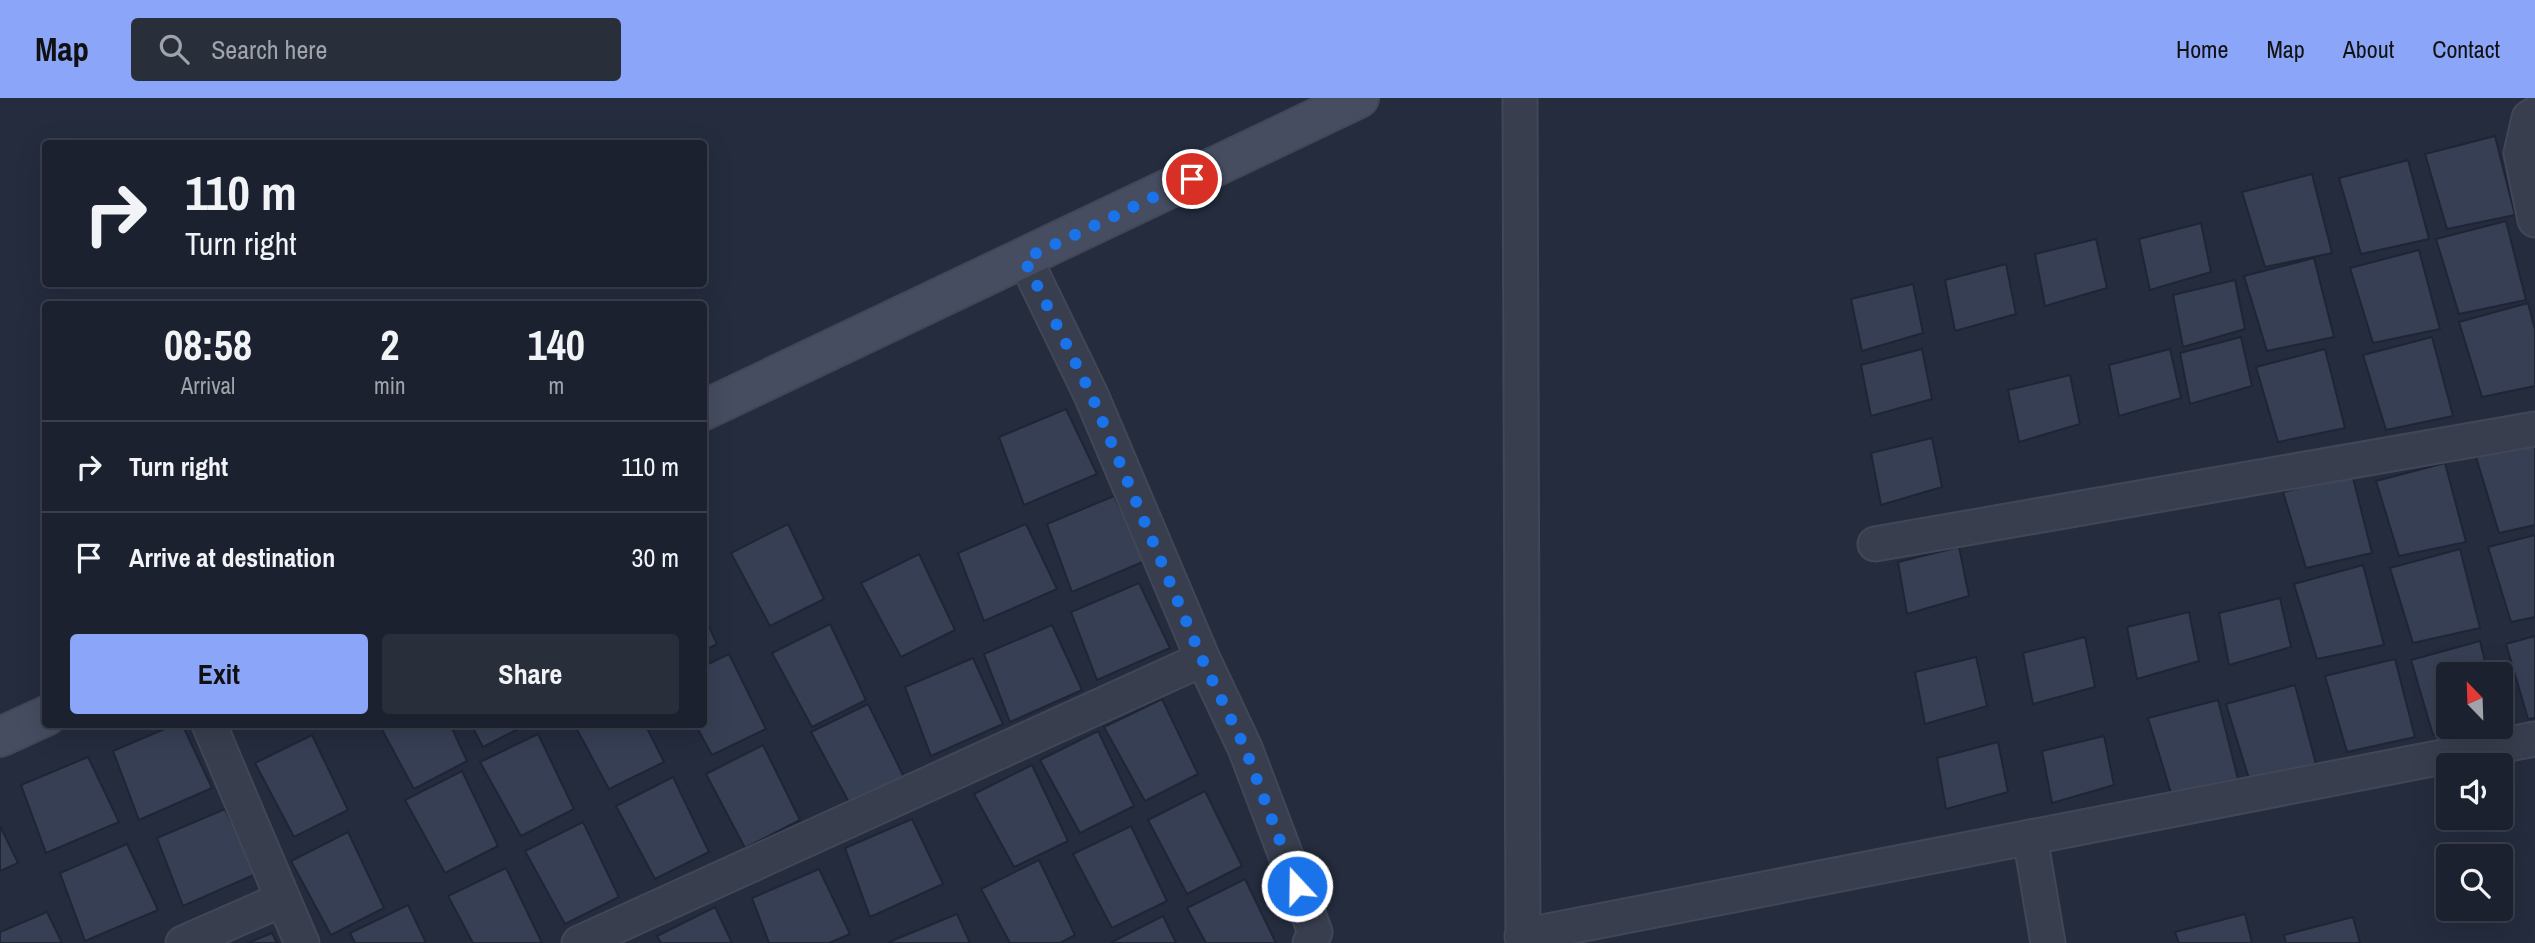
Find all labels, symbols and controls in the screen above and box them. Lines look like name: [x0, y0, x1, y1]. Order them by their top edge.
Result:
search box: [131, 18, 621, 81]
text: Map: [35, 27, 89, 71]
icon: search: [155, 30, 193, 68]
text: Search here: [211, 32, 327, 67]
text: Home: [2176, 33, 2228, 65]
text: Map: [2266, 33, 2305, 65]
text: About: [2343, 33, 2394, 65]
text: Contact: [2432, 33, 2500, 65]
pin: [1162, 149, 1222, 209]
text: 110 m: [185, 159, 297, 225]
icon: arrive: [1173, 160, 1211, 198]
icon: right: [70, 168, 161, 259]
text: Turn right: [185, 222, 297, 265]
text: 08:58: [164, 317, 252, 373]
text: 2: [380, 317, 399, 373]
text: 140: [528, 317, 585, 373]
text: Arrival: [181, 370, 235, 401]
text: min: [374, 370, 406, 401]
text: m: [548, 370, 564, 401]
icon: right: [70, 448, 108, 486]
text: Turn right: [129, 449, 228, 484]
text: 110 m: [621, 449, 679, 484]
icon: arrive: [70, 539, 108, 577]
text: Arrive at destination: [129, 540, 335, 575]
text: 30 m: [632, 540, 679, 575]
button: Exit: [70, 634, 368, 714]
button: Share: [382, 634, 679, 714]
north arrow: [2436, 662, 2513, 738]
map controls: [2436, 662, 2513, 921]
button: sound: [2436, 753, 2513, 830]
button: search: [2436, 844, 2513, 921]
position arrow: [1260, 849, 1334, 923]

